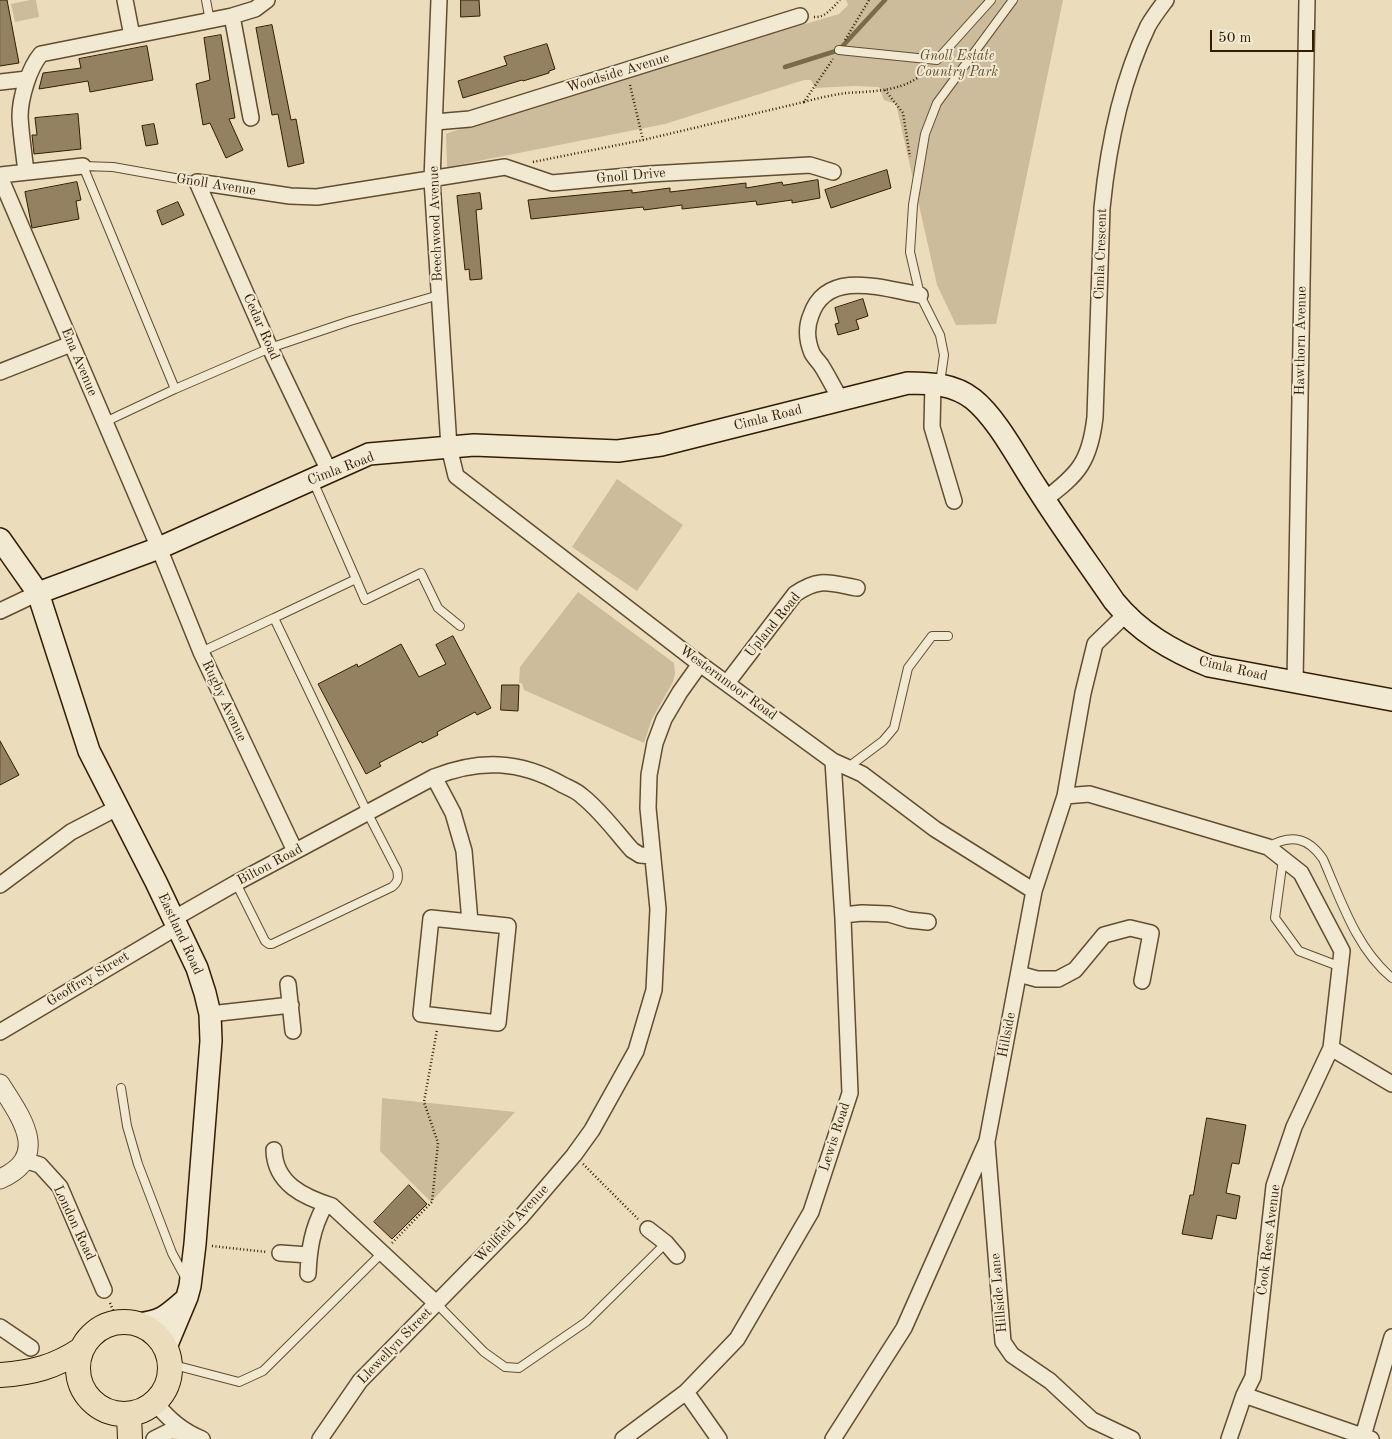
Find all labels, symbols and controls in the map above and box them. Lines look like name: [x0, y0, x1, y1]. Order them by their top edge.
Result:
scale bar: [1212, 20, 1316, 52]
text: 50 m: [1218, 31, 1252, 46]
park label: Gnoll Estate Country Park: [916, 48, 998, 80]
street label: Woodside Avenue: [564, 49, 672, 97]
street label: Gnoll Drive: [596, 165, 666, 187]
street label: Beechwood Avenue: [426, 166, 446, 282]
street label: Gnoll Avenue: [175, 170, 257, 200]
street label: Cimla Crescent: [1091, 208, 1111, 300]
street label: Hawthorn Avenue: [1292, 286, 1310, 396]
street label: Cedar Road: [239, 291, 283, 363]
street label: Ena Avenue: [57, 325, 101, 399]
street label: Cimla Road: [732, 401, 804, 435]
street label: Cimla Road: [305, 449, 377, 489]
street label: Upland Road: [742, 589, 804, 661]
street label: Westernmoor Road: [676, 642, 780, 724]
street label: Cimla Road: [1197, 653, 1269, 685]
street label: Rugby Avenue: [198, 658, 250, 744]
street label: Bilton Road: [234, 841, 306, 889]
street label: Eastland Road: [154, 890, 206, 978]
street label: Geoffrey Street: [44, 948, 132, 1010]
street label: Hillside: [994, 1011, 1020, 1059]
street label: Lewis Road: [816, 1100, 854, 1174]
street label: Wellfield Avenue: [471, 1181, 553, 1267]
street label: London Road: [49, 1183, 99, 1263]
street label: Cook Rees Avenue: [1254, 1183, 1284, 1297]
street label: Hillside Lane: [987, 1252, 1011, 1334]
street label: Llewellyn Street: [354, 1304, 436, 1388]

